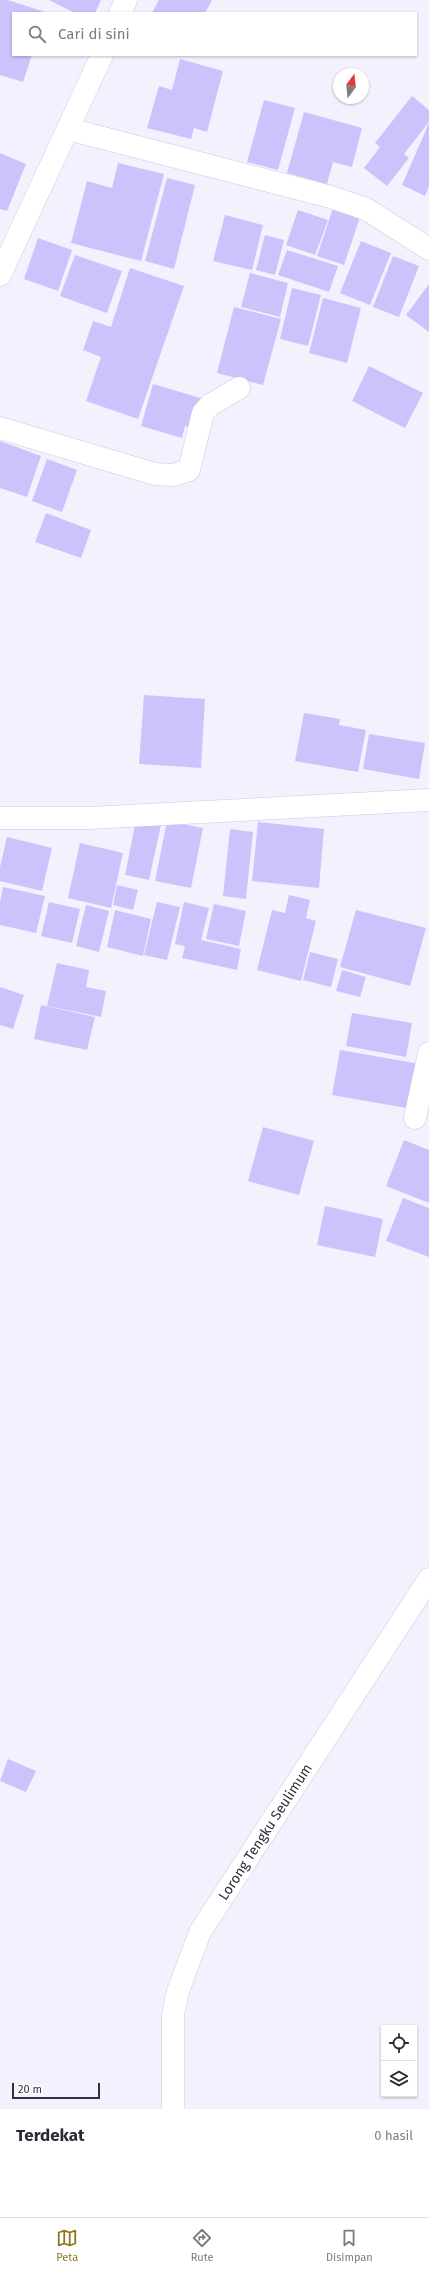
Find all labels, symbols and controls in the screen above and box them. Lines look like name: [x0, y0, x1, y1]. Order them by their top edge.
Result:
search box: [12, 12, 417, 56]
icon: search: [26, 23, 48, 45]
text: Cari di sini: [58, 25, 130, 43]
north arrow: [333, 68, 369, 104]
street label: Lorong Tengku Seulimum: [215, 1761, 316, 1904]
map controls: [381, 2025, 417, 2097]
button: locate: [381, 2025, 417, 2061]
button: layers: [381, 2061, 417, 2097]
scale bar: [12, 2081, 100, 2100]
text: 20 m: [18, 2083, 42, 2096]
text: Terdekat: [16, 2125, 85, 2146]
text: 0 hasil: [374, 2128, 413, 2143]
tab: Peta: [56, 2227, 78, 2264]
tab: Rute: [191, 2227, 214, 2264]
tab: Disimpan: [326, 2227, 373, 2264]

